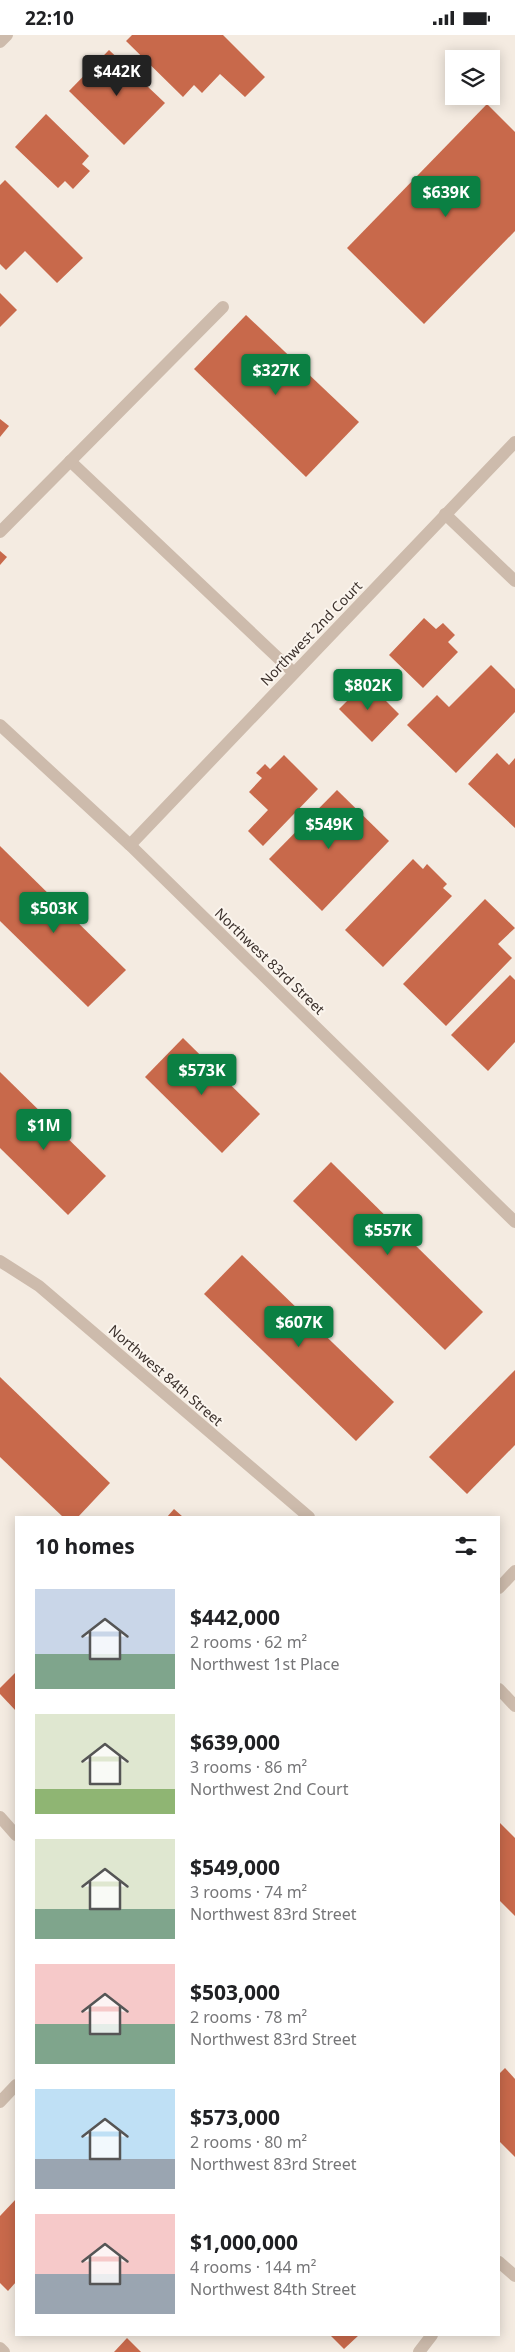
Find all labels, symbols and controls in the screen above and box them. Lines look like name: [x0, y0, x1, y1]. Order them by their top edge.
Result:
text: 22:10: [25, 5, 74, 31]
map controls: [445, 50, 500, 105]
button: layers: [445, 50, 500, 105]
pin: $442K: [82, 55, 152, 97]
text: $442K: [93, 60, 141, 82]
pin: $639K: [411, 175, 481, 218]
text: $639K: [422, 181, 470, 203]
pin: $327K: [241, 353, 311, 396]
text: $327K: [252, 359, 300, 381]
street label: Northwest 2nd Court: [256, 577, 366, 689]
pin: $802K: [333, 669, 403, 711]
text: $802K: [344, 674, 392, 696]
pin: $549K: [294, 807, 364, 850]
text: $549K: [305, 813, 353, 835]
pin: $503K: [19, 891, 89, 934]
text: $503K: [30, 897, 78, 919]
street label: Northwest 83rd Street: [211, 904, 329, 1018]
pin: $573K: [167, 1053, 237, 1096]
text: $573K: [178, 1059, 226, 1081]
pin: $1M: [20, 1109, 68, 1151]
text: $1M: [27, 1114, 61, 1136]
pin: $557K: [353, 1213, 423, 1256]
text: $557K: [364, 1219, 412, 1241]
pin: $607K: [264, 1305, 334, 1348]
text: $607K: [275, 1311, 323, 1333]
street label: Northwest 84th Street: [105, 1320, 227, 1430]
text: 10 homes: [35, 1532, 135, 1560]
icon: filters: [452, 1532, 480, 1560]
text: $442,000: [190, 1603, 280, 1631]
icon: home: [75, 1609, 135, 1669]
text: 2 rooms · 62 m²: [190, 1631, 307, 1653]
text: Northwest 1st Place: [190, 1653, 340, 1675]
text: $639,000: [190, 1728, 280, 1756]
icon: home: [75, 1734, 135, 1794]
text: 3 rooms · 86 m²: [190, 1756, 307, 1778]
text: Northwest 2nd Court: [190, 1778, 348, 1800]
text: $549,000: [190, 1853, 280, 1881]
icon: home: [75, 1859, 135, 1919]
text: 3 rooms · 74 m²: [190, 1881, 307, 1903]
text: Northwest 83rd Street: [190, 1903, 357, 1925]
text: $503,000: [190, 1978, 280, 2006]
icon: home: [75, 1984, 135, 2044]
text: 2 rooms · 78 m²: [190, 2006, 307, 2028]
text: Northwest 83rd Street: [190, 2028, 357, 2050]
text: $573,000: [190, 2103, 280, 2131]
icon: home: [75, 2109, 135, 2169]
text: 2 rooms · 80 m²: [190, 2131, 307, 2153]
text: Northwest 83rd Street: [190, 2153, 357, 2175]
text: $1,000,000: [190, 2228, 298, 2256]
icon: home: [75, 2234, 135, 2294]
text: 4 rooms · 144 m²: [190, 2256, 316, 2278]
text: Northwest 84th Street: [190, 2278, 356, 2300]

